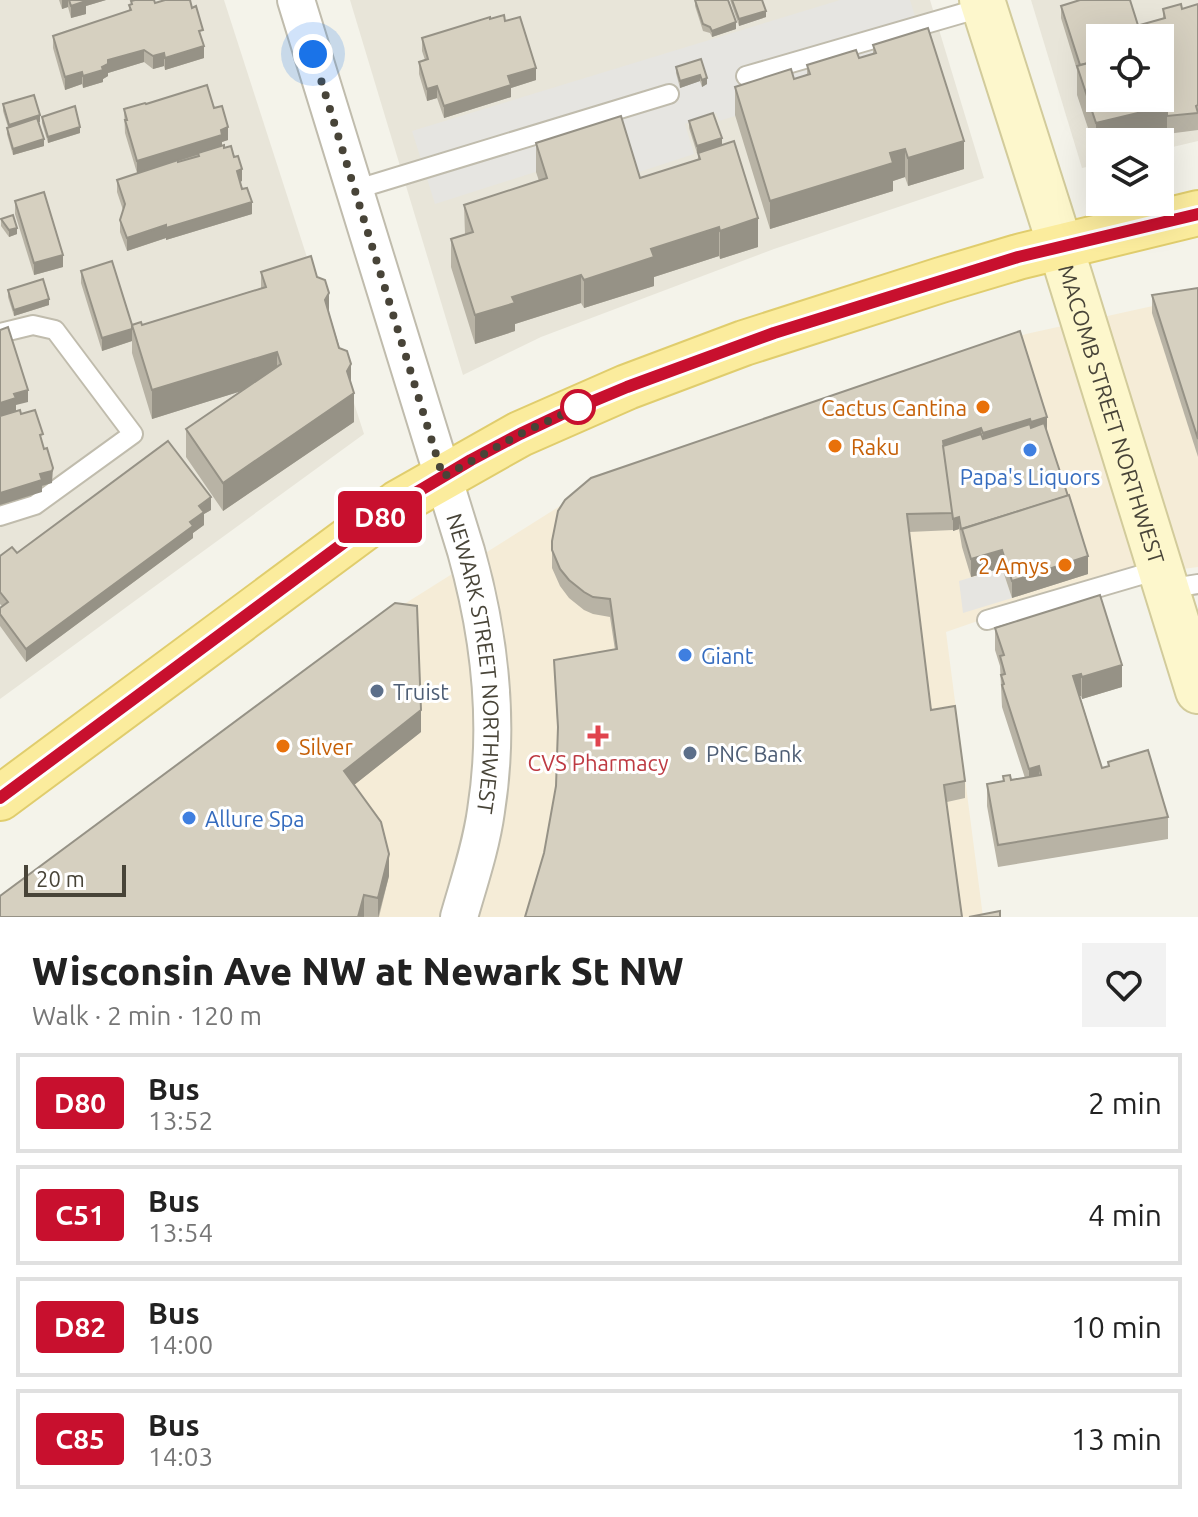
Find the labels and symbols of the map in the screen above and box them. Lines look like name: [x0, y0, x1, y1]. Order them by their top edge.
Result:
your location: [293, 34, 333, 74]
street label: MACOMB STREET NORTHWEST: [1054, 261, 1170, 567]
unlabelled marker: [561, 390, 595, 424]
place label: Cactus Cantina: [821, 395, 967, 420]
marker: Cactus Cantina: [974, 398, 992, 416]
place label: Raku: [851, 434, 900, 459]
marker: Raku: [826, 437, 844, 455]
marker: Papa's Liquors: [1021, 441, 1039, 459]
place label: Papa's Liquors: [960, 464, 1100, 489]
line badge: D80: [334, 491, 426, 543]
street label: NEWARK STREET NORTHWEST: [443, 510, 505, 816]
place label: 2 Amys: [978, 553, 1049, 578]
marker: 2 Amys: [1056, 556, 1074, 574]
place label: Giant: [701, 643, 754, 668]
marker: Giant: [676, 646, 694, 664]
place label: Truist: [393, 679, 449, 704]
marker: Truist: [368, 682, 386, 700]
marker: CVS Pharmacy: [589, 727, 607, 745]
place label: Silver: [299, 734, 353, 759]
marker: Silver: [274, 737, 292, 755]
place label: PNC Bank: [706, 741, 802, 766]
marker: PNC Bank: [681, 744, 699, 762]
place label: CVS Pharmacy: [527, 750, 669, 775]
place label: Allure Spa: [205, 806, 305, 831]
marker: Allure Spa: [180, 809, 198, 827]
scale bar: [24, 861, 126, 897]

